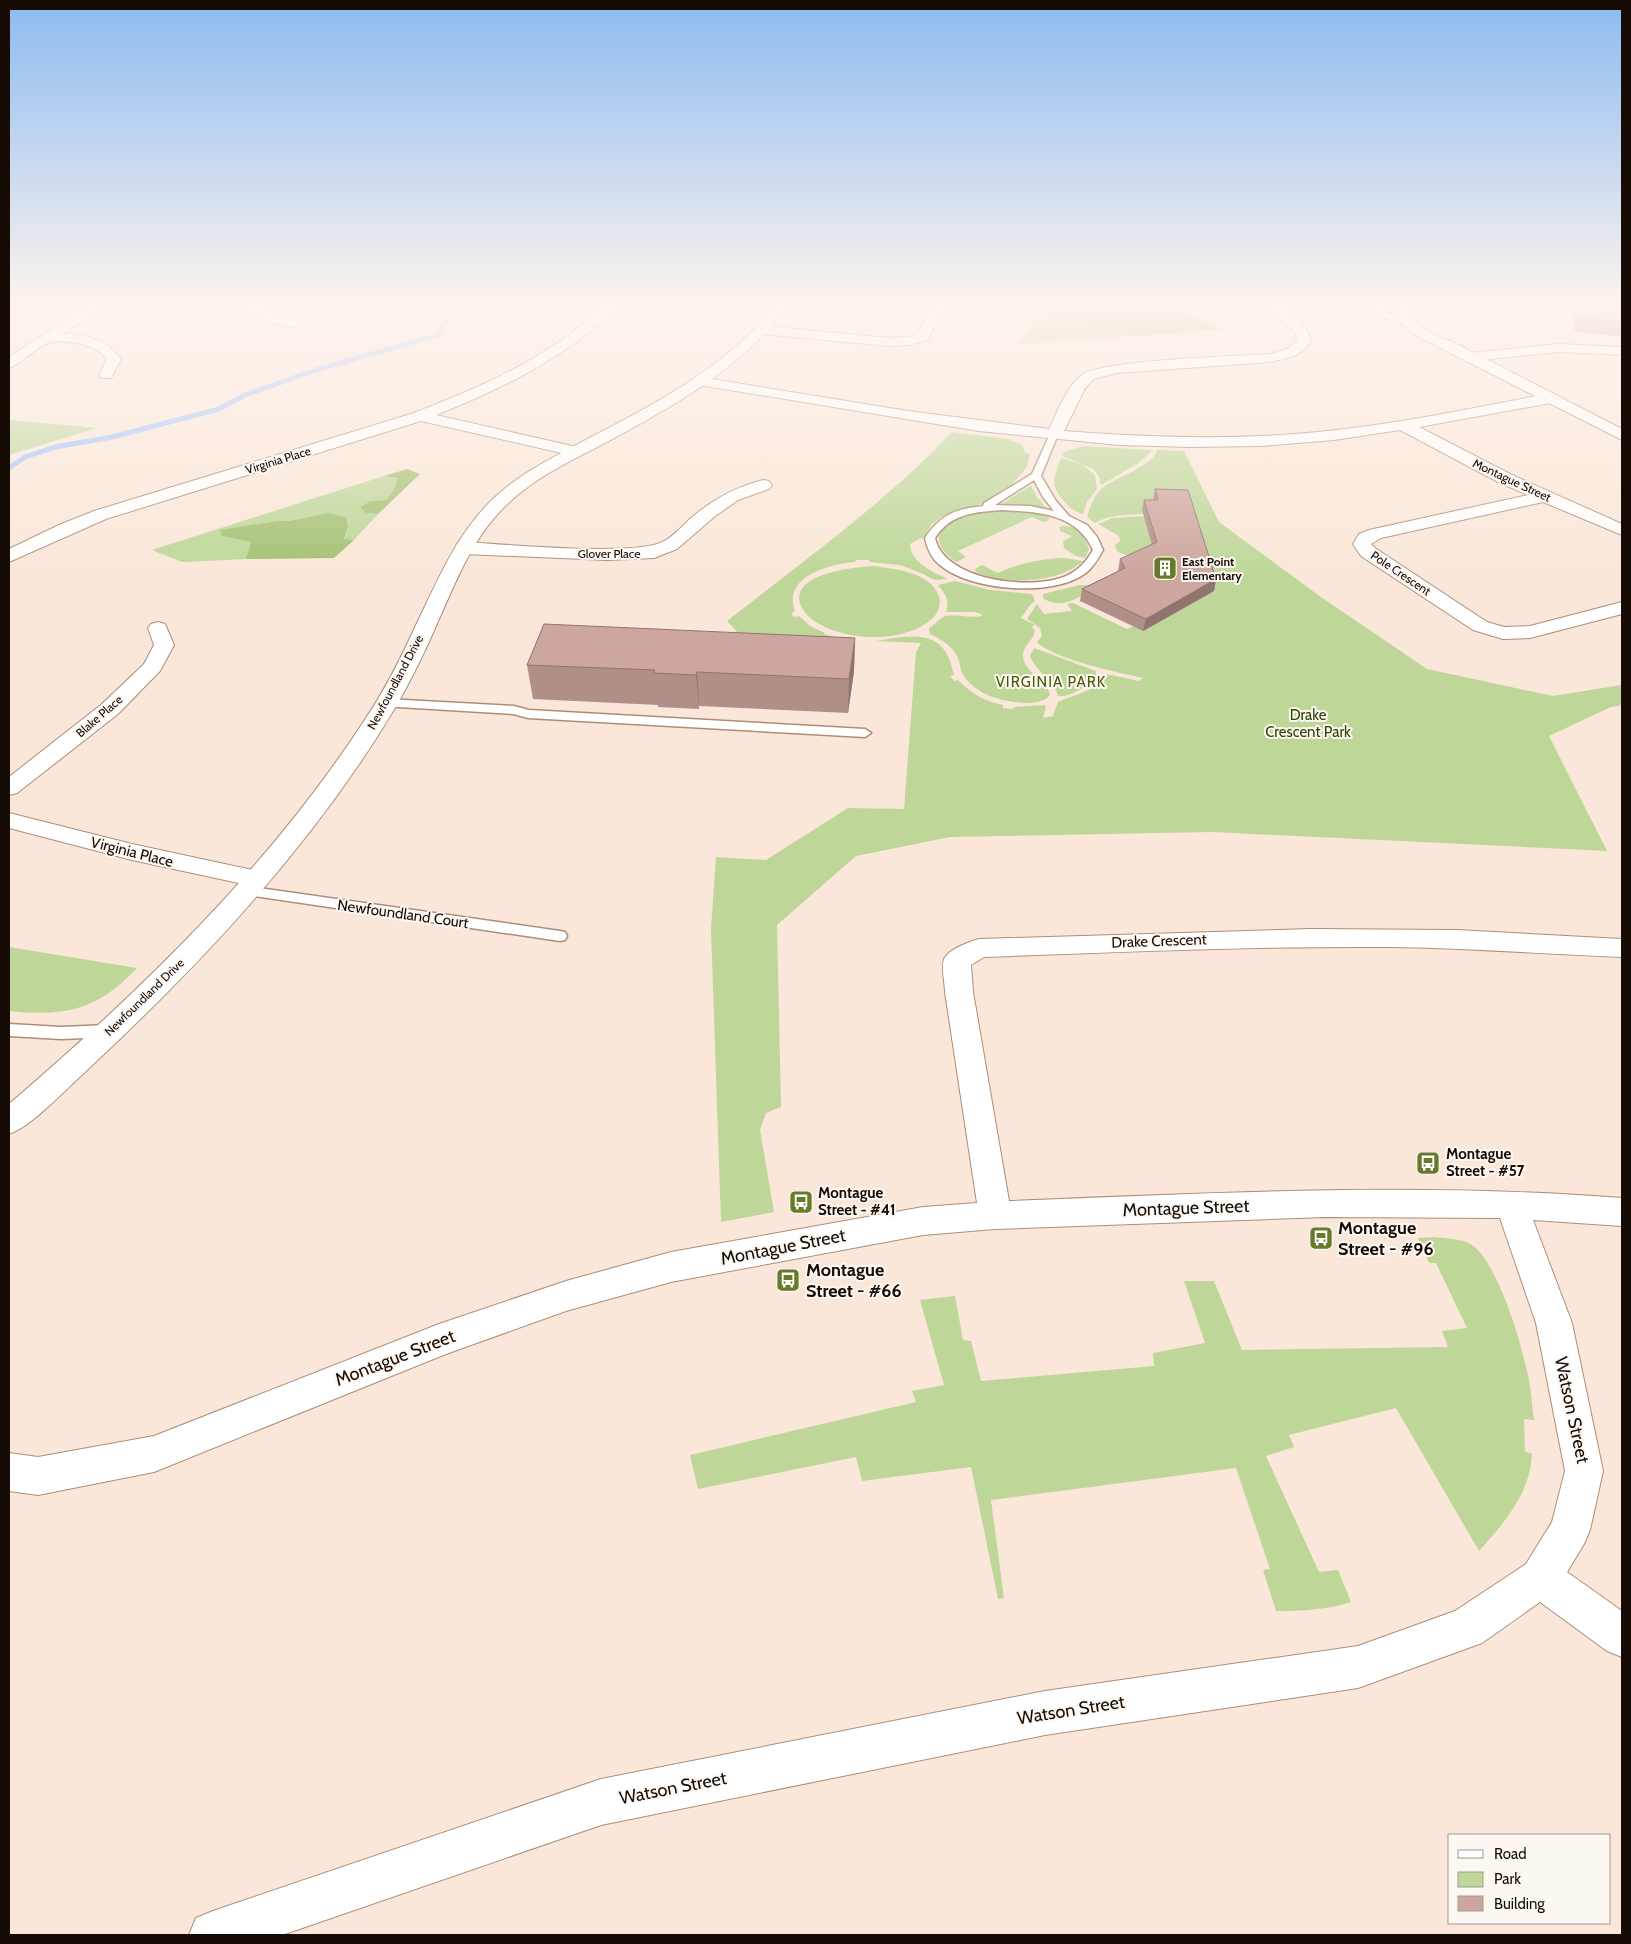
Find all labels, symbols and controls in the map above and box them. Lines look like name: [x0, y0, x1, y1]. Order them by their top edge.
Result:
street label: Virginia Place: [244, 443, 312, 477]
street label: Montague Street: [1471, 455, 1553, 505]
street label: Glover Place: [578, 546, 640, 561]
street label: Pole Crescent: [1368, 547, 1434, 599]
place label: East Point Elementary: [1182, 554, 1242, 583]
building icon: East Point Elementary: [1152, 555, 1178, 581]
street label: Newfoundland Drive: [364, 632, 426, 732]
district label: VIRGINIA PARK: [996, 673, 1106, 691]
street label: Blake Place: [73, 692, 125, 740]
park label: Drake Crescent Park: [1265, 706, 1351, 741]
street label: Virginia Place: [89, 833, 175, 871]
street label: Newfoundland Court: [336, 896, 470, 932]
street label: Drake Crescent: [1111, 930, 1207, 952]
street label: Newfoundland Drive: [101, 955, 187, 1039]
place label: Montague Street - #57: [1446, 1145, 1525, 1180]
bus stop icon: Montague Street - #57: [1415, 1150, 1441, 1176]
place label: Montague Street - #41: [818, 1184, 896, 1219]
bus stop icon: Montague Street - #41: [788, 1189, 814, 1215]
street label: Montague Street: [1122, 1195, 1250, 1221]
place label: Montague Street - #96: [1338, 1217, 1434, 1260]
street label: Montague Street: [719, 1224, 847, 1270]
bus stop icon: Montague Street - #96: [1308, 1225, 1334, 1251]
place label: Montague Street - #66: [806, 1259, 902, 1302]
bus stop icon: Montague Street - #66: [775, 1267, 801, 1293]
street label: Montague Street: [332, 1325, 458, 1391]
street label: Watson Street: [1550, 1355, 1594, 1465]
street label: Watson Street: [1016, 1691, 1126, 1729]
street label: Watson Street: [618, 1767, 728, 1809]
legend: [1448, 1834, 1611, 1924]
text: Road: [1494, 1845, 1527, 1863]
text: Park: [1494, 1870, 1521, 1888]
text: Building: [1494, 1895, 1545, 1913]

